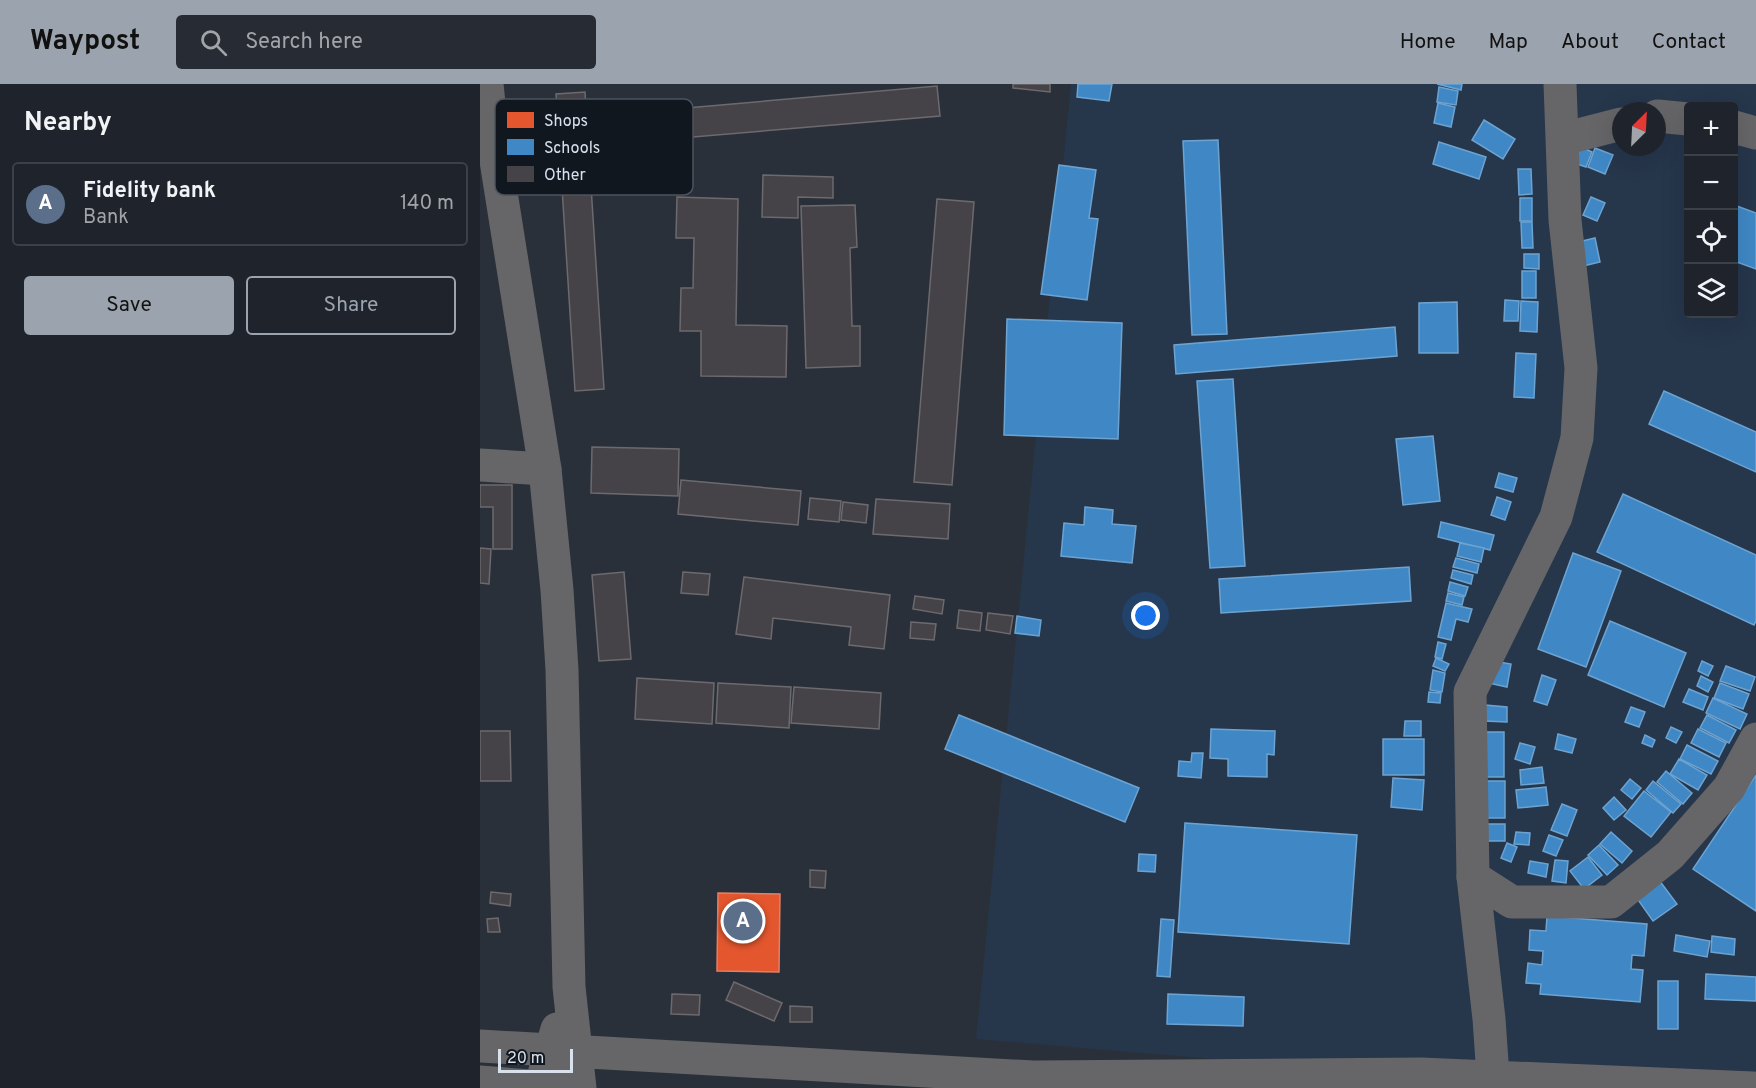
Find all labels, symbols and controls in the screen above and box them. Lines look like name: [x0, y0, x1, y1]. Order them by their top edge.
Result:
search box: [176, 15, 596, 69]
text: Waypost: [30, 24, 140, 60]
icon: search: [197, 26, 230, 59]
text: Search here: [245, 29, 363, 56]
text: Home: [1400, 29, 1456, 56]
text: Map: [1489, 29, 1528, 56]
text: About: [1561, 29, 1619, 56]
text: Contact: [1652, 29, 1726, 56]
legend: [495, 99, 693, 195]
north arrow: [1612, 102, 1666, 156]
map controls: [1684, 102, 1738, 318]
button: +: [1684, 102, 1738, 156]
text: Nearby: [24, 107, 112, 140]
text: Shops: [544, 112, 588, 132]
text: Schools: [544, 139, 600, 159]
button: −: [1684, 156, 1738, 210]
text: Other: [544, 166, 586, 186]
text: Fidelity bank: [83, 178, 216, 205]
text: A: [38, 191, 53, 217]
text: 140 m: [400, 191, 454, 217]
text: Bank: [83, 205, 129, 231]
button: locate: [1684, 210, 1738, 264]
button: layers: [1684, 264, 1738, 318]
button: Save: [24, 276, 234, 335]
button: Share: [246, 276, 456, 335]
your location: [1131, 601, 1160, 630]
pin: A: [724, 898, 762, 944]
scale bar: [498, 1046, 573, 1074]
text: 20 m: [507, 1049, 544, 1069]

